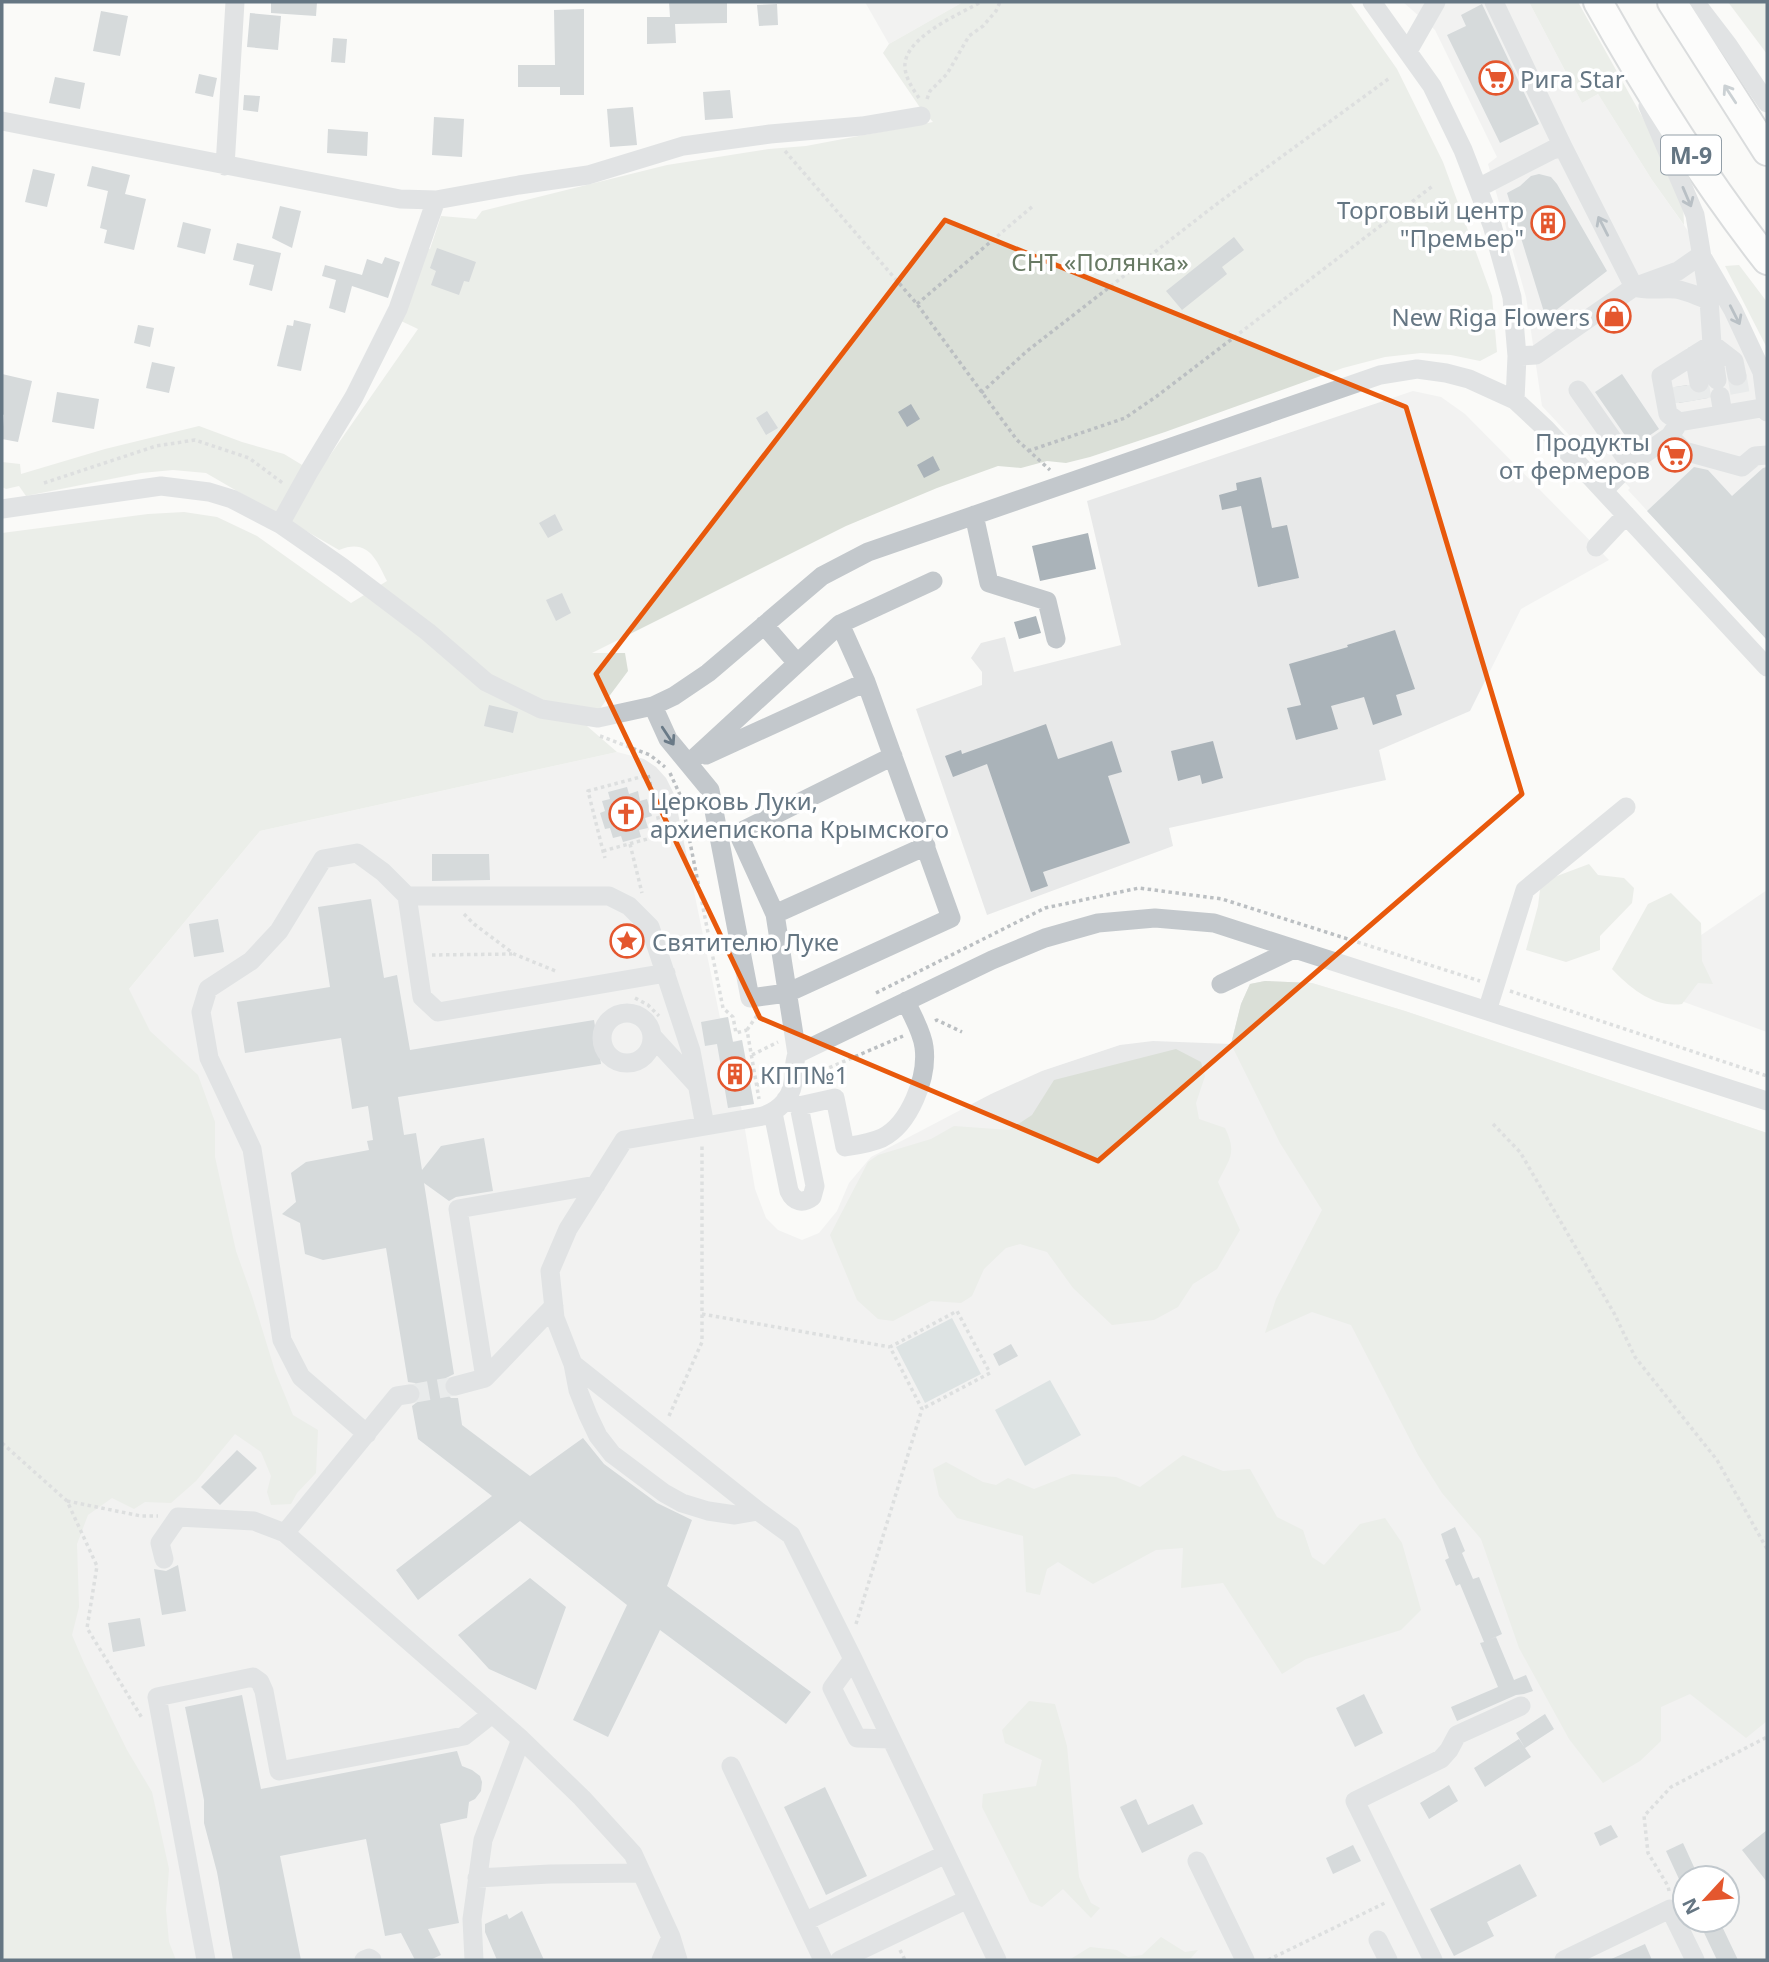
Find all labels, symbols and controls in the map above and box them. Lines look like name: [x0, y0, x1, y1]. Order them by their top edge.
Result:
supermarket icon: Рига Star: [1477, 59, 1515, 97]
place label: Рига Star: [1520, 62, 1625, 95]
one-way arrow: [1723, 85, 1737, 104]
road number: М-9: [1661, 136, 1721, 174]
one-way arrow: [1681, 186, 1694, 207]
place label: Торговый центр "Премьер": [1337, 193, 1524, 254]
building icon: Торговый центр "Премьер": [1529, 204, 1567, 242]
one-way arrow: [1596, 216, 1609, 237]
park label: СНТ «Полянка»: [1011, 245, 1189, 278]
shop icon: New Riga Flowers: [1595, 297, 1633, 335]
place label: New Riga Flowers: [1392, 300, 1590, 333]
one-way arrow: [1728, 304, 1742, 325]
place label: Продукты от фермеров: [1499, 425, 1650, 486]
supermarket icon: Продукты от фермеров: [1656, 436, 1694, 474]
one-way arrow: [661, 726, 675, 746]
place label: Церковь Луки, архиепископа Крымского: [650, 784, 949, 845]
church icon: Церковь Луки, архиепископа Крымского: [607, 795, 645, 833]
place icon: Святителю Луке: [608, 922, 646, 960]
place label: Святителю Луке: [652, 925, 839, 958]
building icon: КПП№1: [716, 1055, 754, 1093]
place label: КПП№1: [760, 1058, 848, 1091]
north arrow: [1671, 1864, 1741, 1934]
text: N: [1676, 1894, 1706, 1919]

